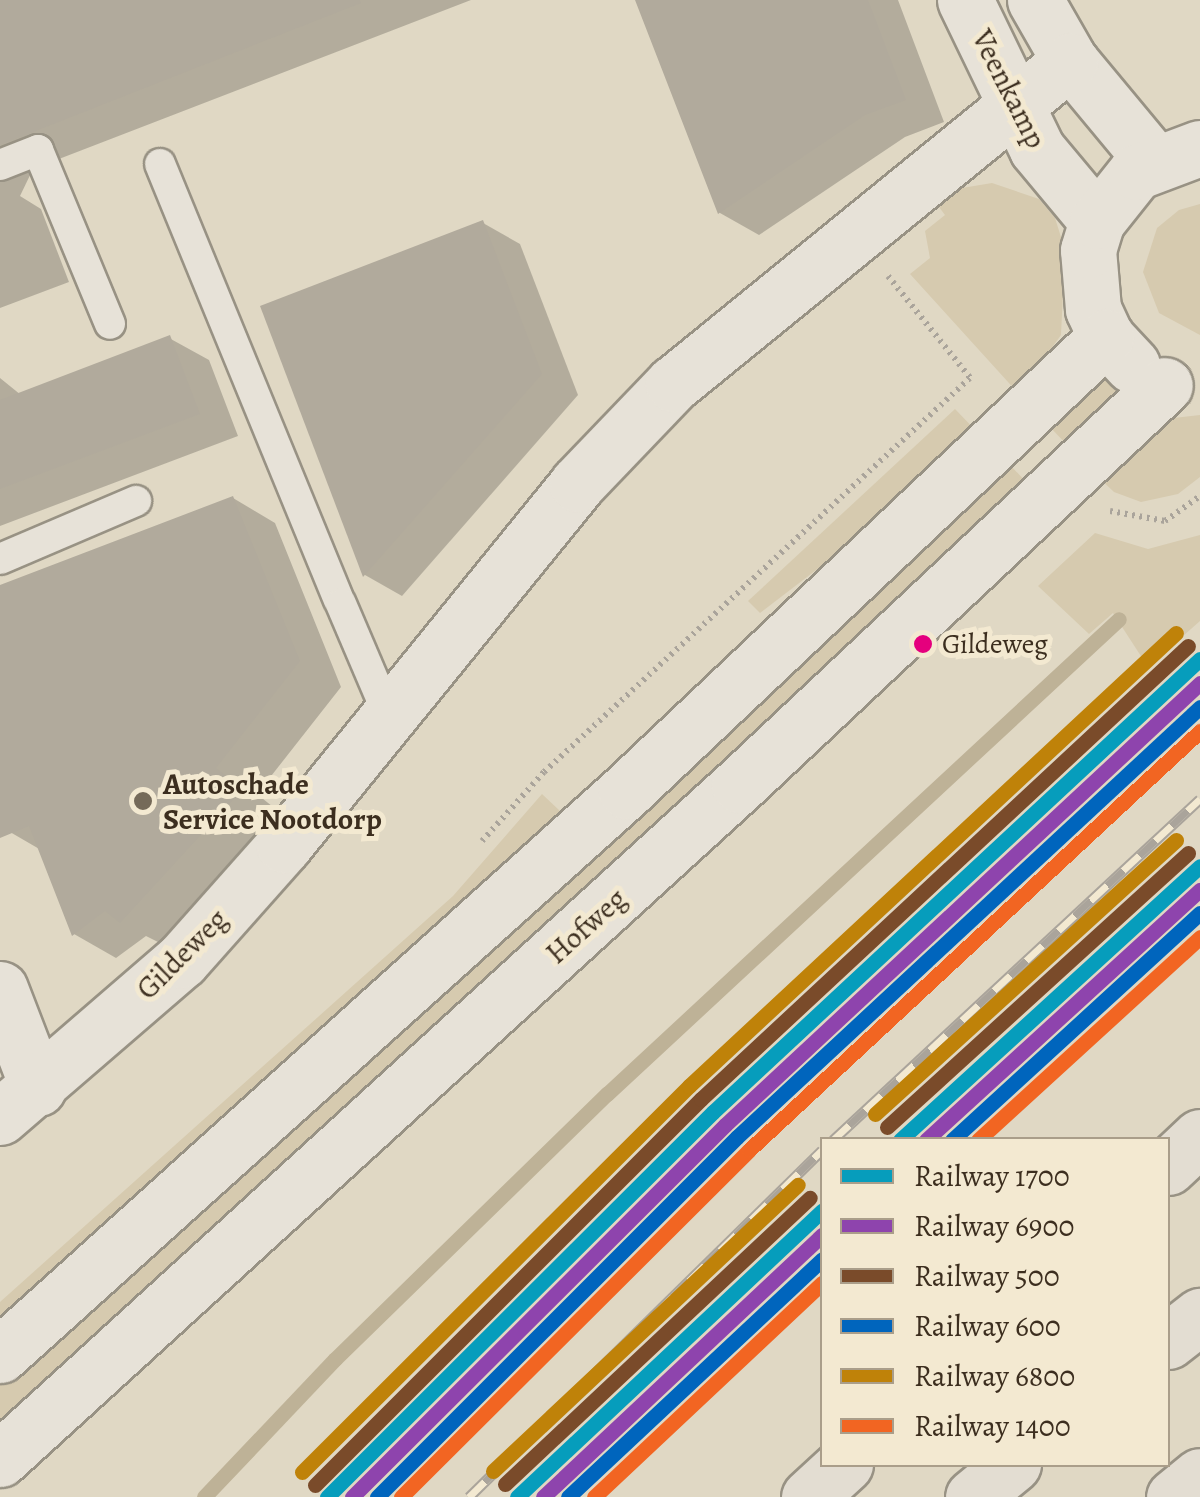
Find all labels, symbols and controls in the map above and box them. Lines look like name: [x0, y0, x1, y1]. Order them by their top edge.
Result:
street label: Veenkamp: [964, 24, 1054, 154]
place label: Gildeweg: [942, 627, 1048, 661]
marker: Gildeweg: [913, 634, 933, 654]
place label: Autoschade Service Nootdorp: [163, 766, 382, 836]
marker: Autoschade Service Nootdorp: [132, 790, 154, 812]
street label: Hofweg: [538, 881, 634, 971]
street label: Gildeweg: [129, 901, 235, 1007]
legend: [820, 1137, 1170, 1467]
text: Railway 1700: [914, 1156, 1070, 1196]
text: Railway 6900: [914, 1206, 1074, 1246]
text: Railway 500: [914, 1256, 1060, 1296]
text: Railway 600: [914, 1306, 1061, 1346]
text: Railway 6800: [914, 1356, 1075, 1396]
text: Railway 1400: [914, 1406, 1071, 1446]

